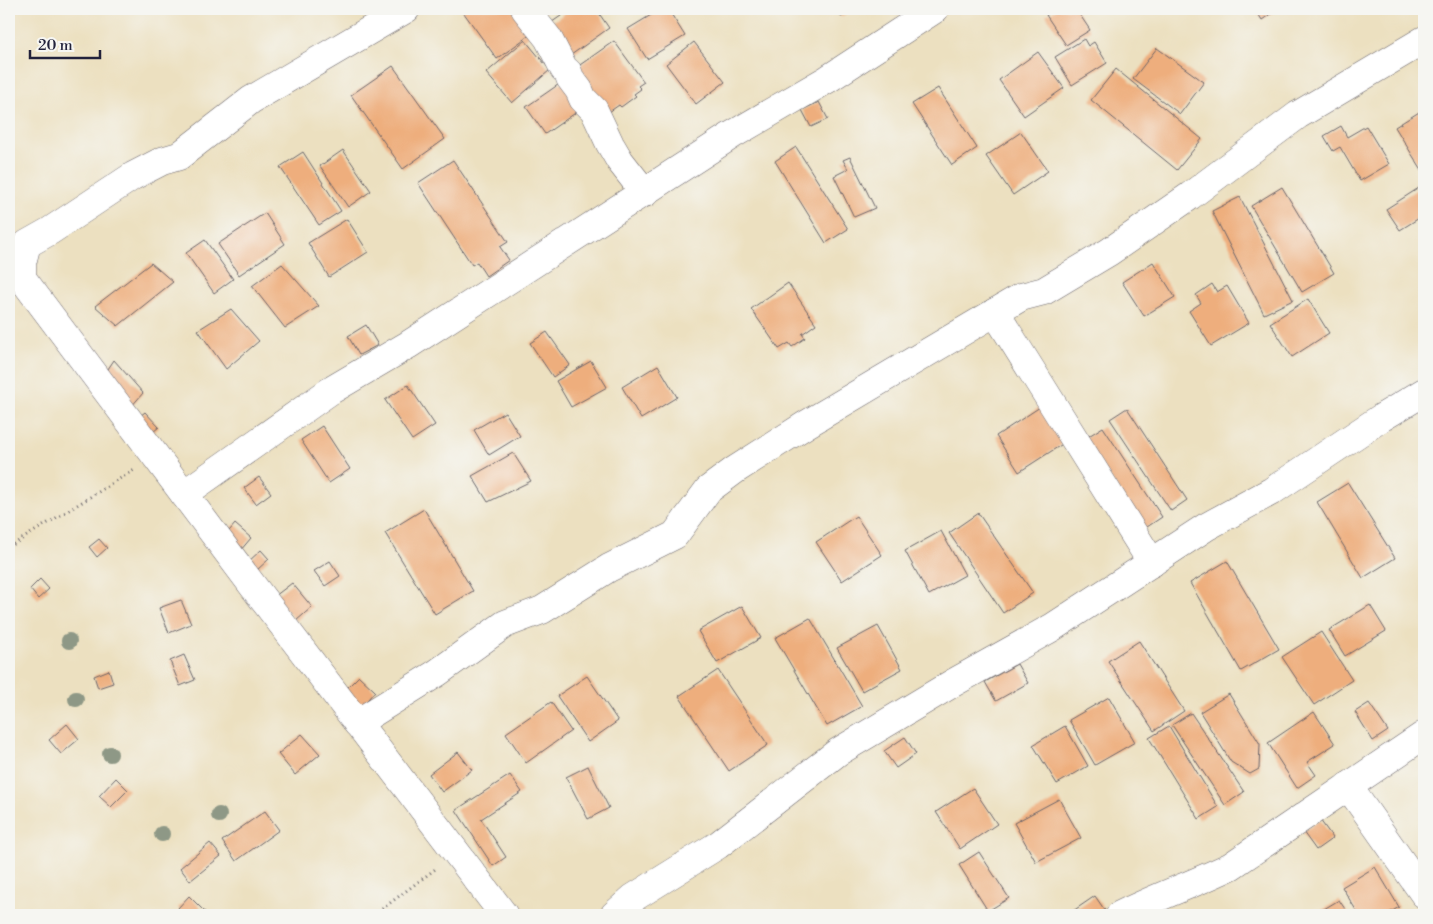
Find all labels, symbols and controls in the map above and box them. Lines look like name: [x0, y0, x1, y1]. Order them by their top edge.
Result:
scale bar: [30, 28, 100, 60]
text: 20 m: [38, 36, 73, 55]

